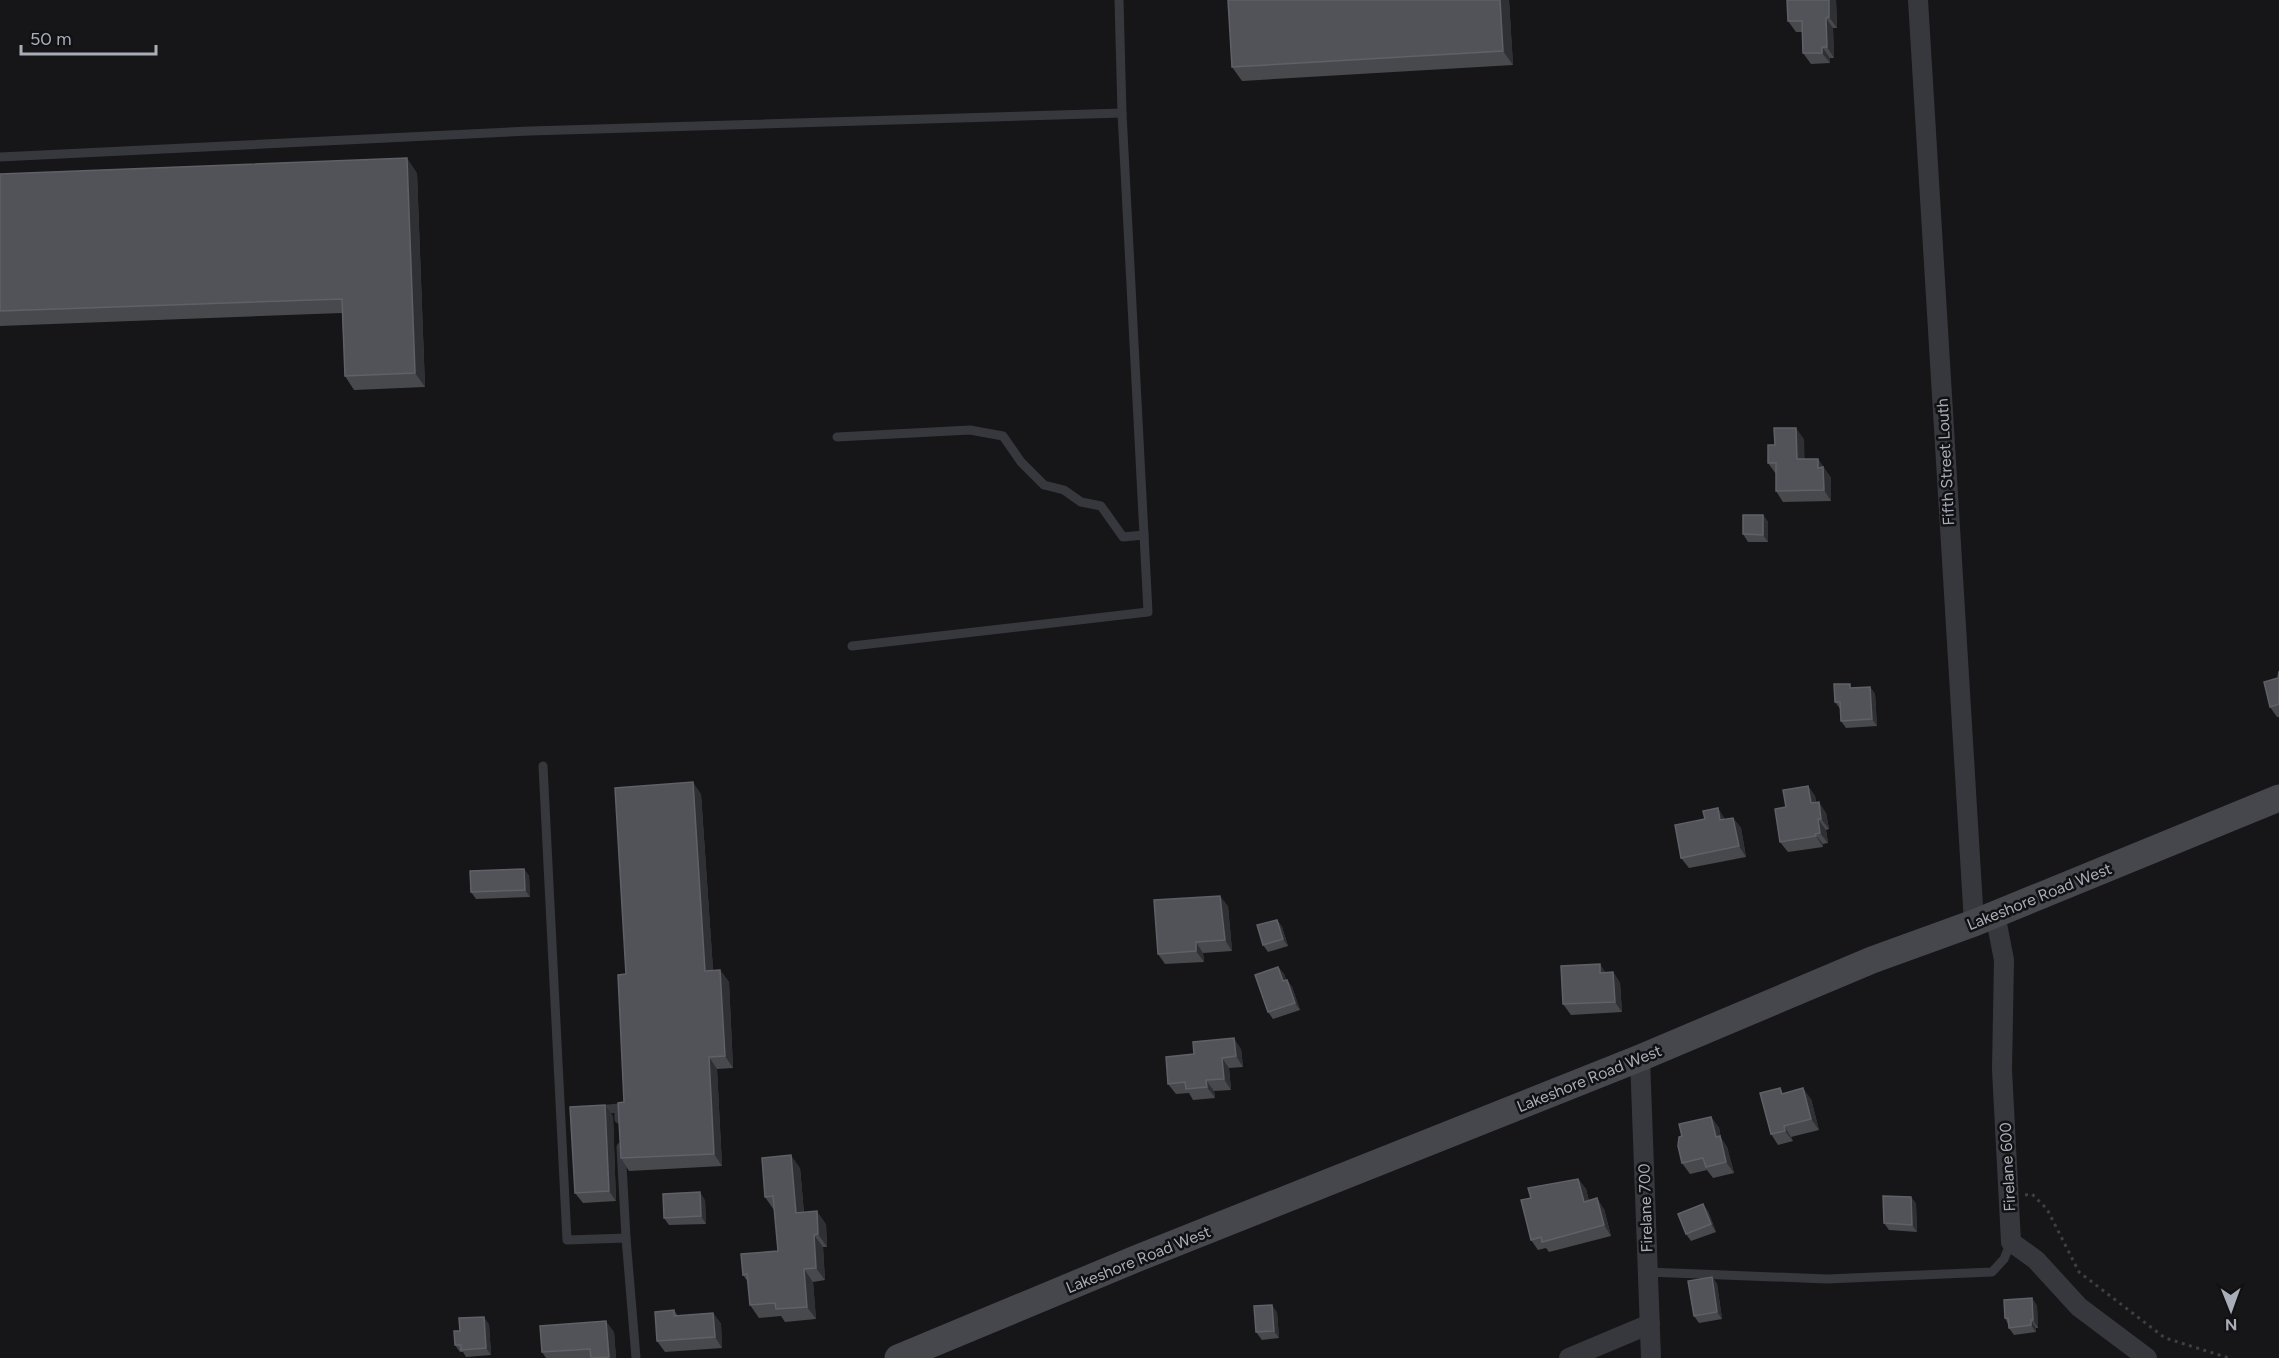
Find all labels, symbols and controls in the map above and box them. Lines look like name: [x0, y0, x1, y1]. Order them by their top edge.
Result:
scale bar: [21, 18, 156, 56]
text: 50 m: [30, 28, 72, 50]
street label: Fifth Street Louth: [1933, 398, 1958, 526]
street label: Lakeshore Road West: [1964, 859, 2114, 934]
street label: Lakeshore Road West: [1514, 1041, 1664, 1116]
street label: Firelane 600: [1996, 1122, 2019, 1212]
street label: Firelane 700: [1634, 1163, 1657, 1253]
street label: Lakeshore Road West: [1063, 1222, 1213, 1297]
north arrow: [2201, 1280, 2261, 1340]
text: N: [2225, 1315, 2238, 1334]

